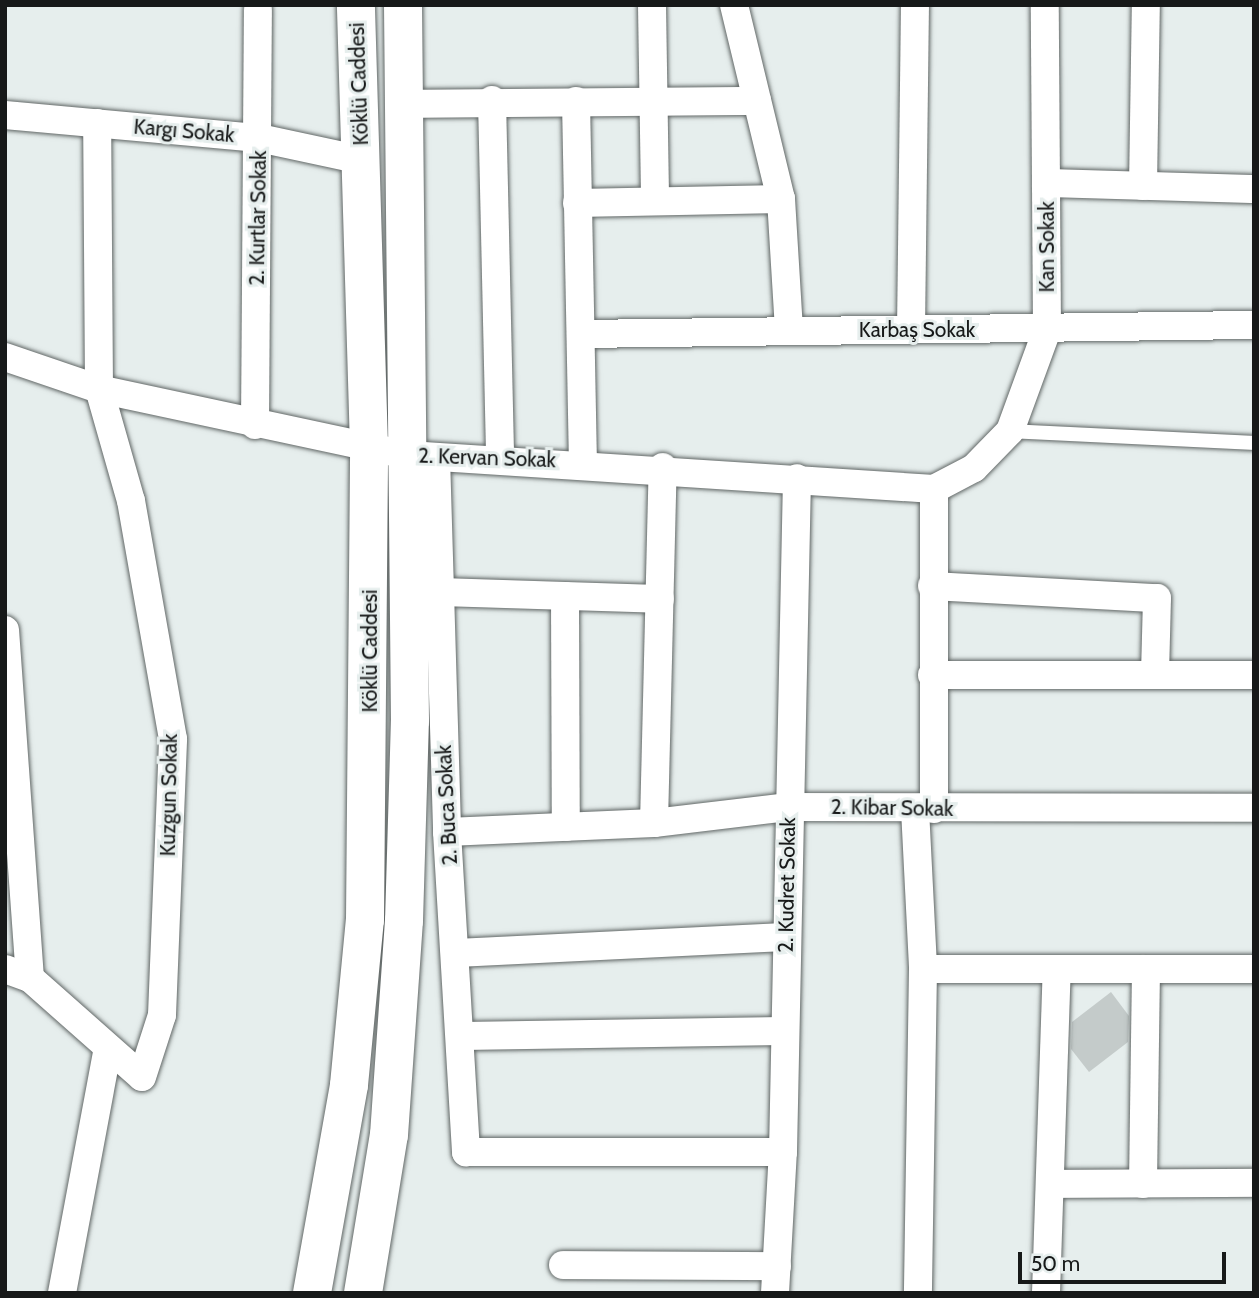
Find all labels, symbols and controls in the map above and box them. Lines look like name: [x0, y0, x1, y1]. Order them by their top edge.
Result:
street label: Köklü Caddesi: [344, 22, 374, 146]
street label: Kargı Sokak: [133, 114, 235, 148]
street label: 2. Kurtlar Sokak: [244, 150, 272, 286]
street label: Kan Sokak: [1034, 201, 1060, 293]
street label: Karbaş Sokak: [859, 317, 975, 343]
street label: 2. Kervan Sokak: [418, 443, 556, 473]
street label: Köklü Caddesi: [357, 589, 383, 713]
street label: Kuzgun Sokak: [155, 733, 183, 857]
street label: 2. Buca Sokak: [431, 744, 463, 866]
street label: 2. Kibar Sokak: [830, 794, 954, 822]
street label: 2. Kudret Sokak: [773, 817, 801, 953]
scale bar: [1021, 1238, 1229, 1282]
text: 50 m: [1031, 1251, 1080, 1276]

